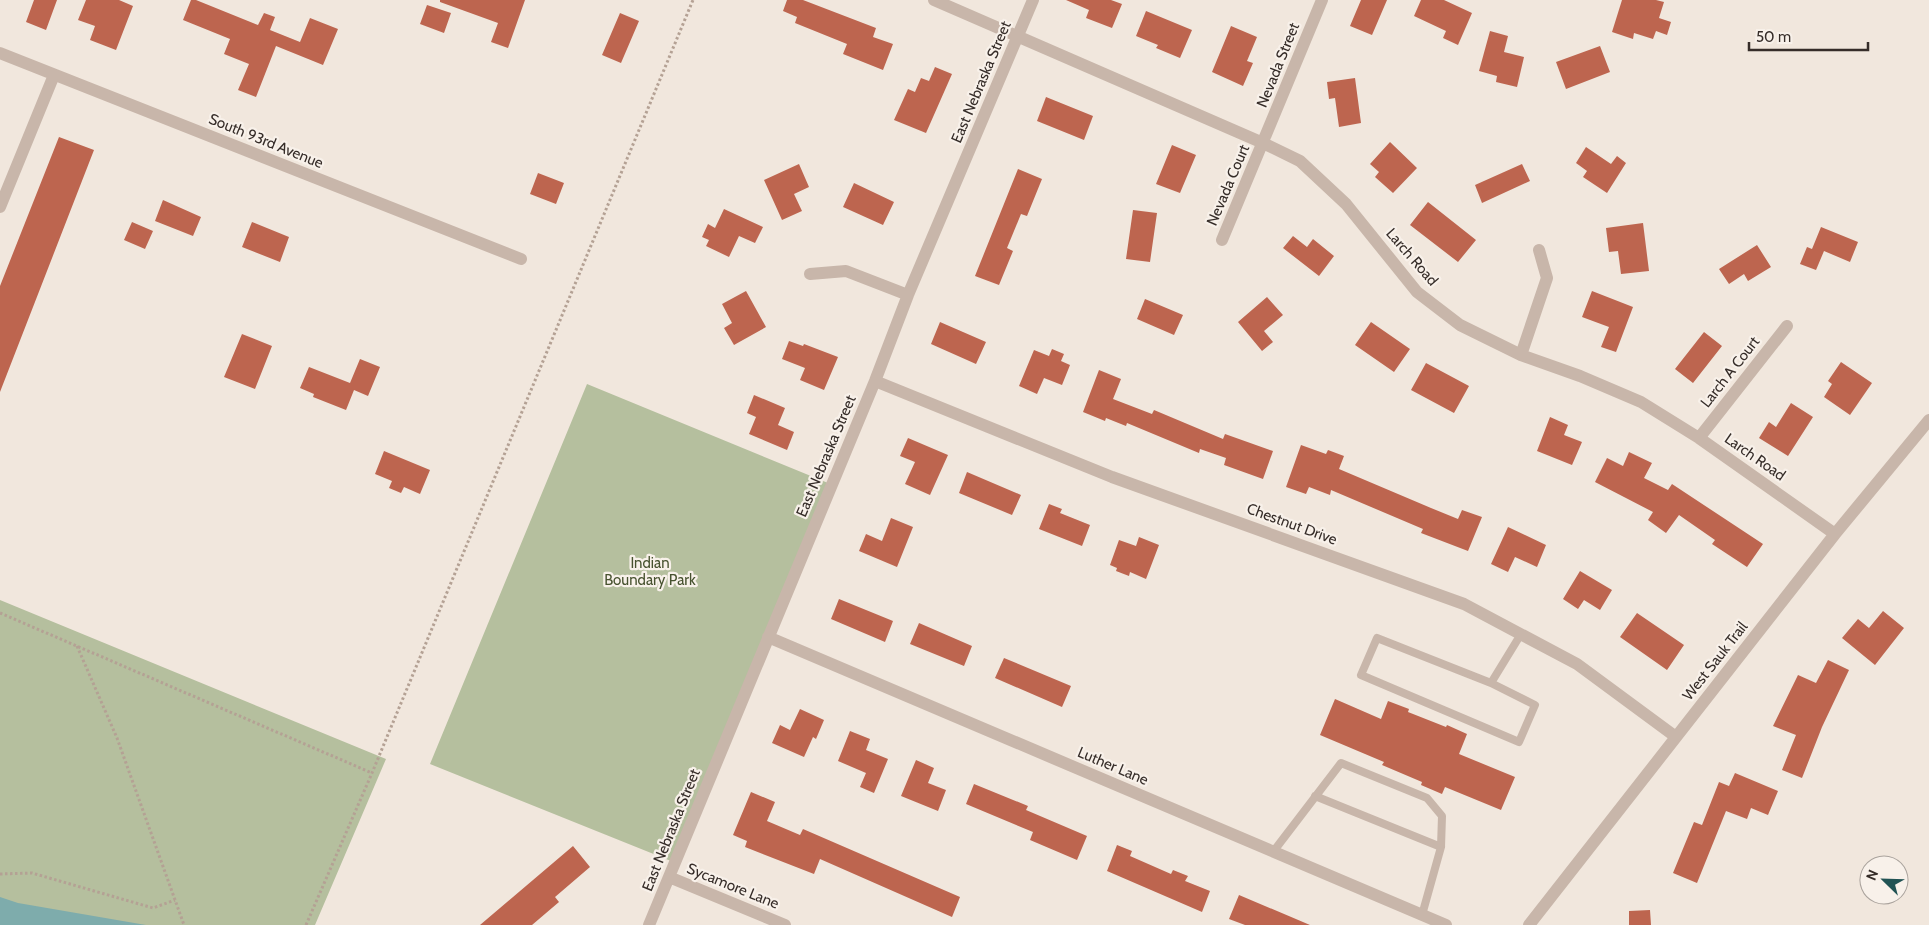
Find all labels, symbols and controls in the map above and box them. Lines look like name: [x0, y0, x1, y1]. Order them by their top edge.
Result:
street label: East Nebraska Street: [947, 18, 1015, 146]
street label: Nevada Street: [1253, 20, 1303, 110]
scale bar: [1749, 20, 1868, 52]
text: 50 m: [1756, 28, 1791, 46]
street label: South 93rd Avenue: [206, 110, 326, 172]
street label: Nevada Court: [1203, 142, 1253, 228]
street label: Larch Road: [1382, 225, 1442, 289]
street label: Larch A Court: [1697, 333, 1763, 411]
street label: East Nebraska Street: [792, 392, 860, 520]
street label: Larch Road: [1721, 430, 1789, 484]
street label: Chestnut Drive: [1244, 499, 1340, 549]
park label: Indian Boundary Park: [604, 554, 696, 589]
street label: West Sauk Trail: [1679, 618, 1752, 704]
street label: Luther Lane: [1075, 743, 1151, 789]
street label: East Nebraska Street: [638, 766, 704, 894]
north arrow: [1859, 855, 1909, 905]
street label: Sycamore Lane: [684, 859, 782, 913]
text: N: [1862, 867, 1882, 883]

